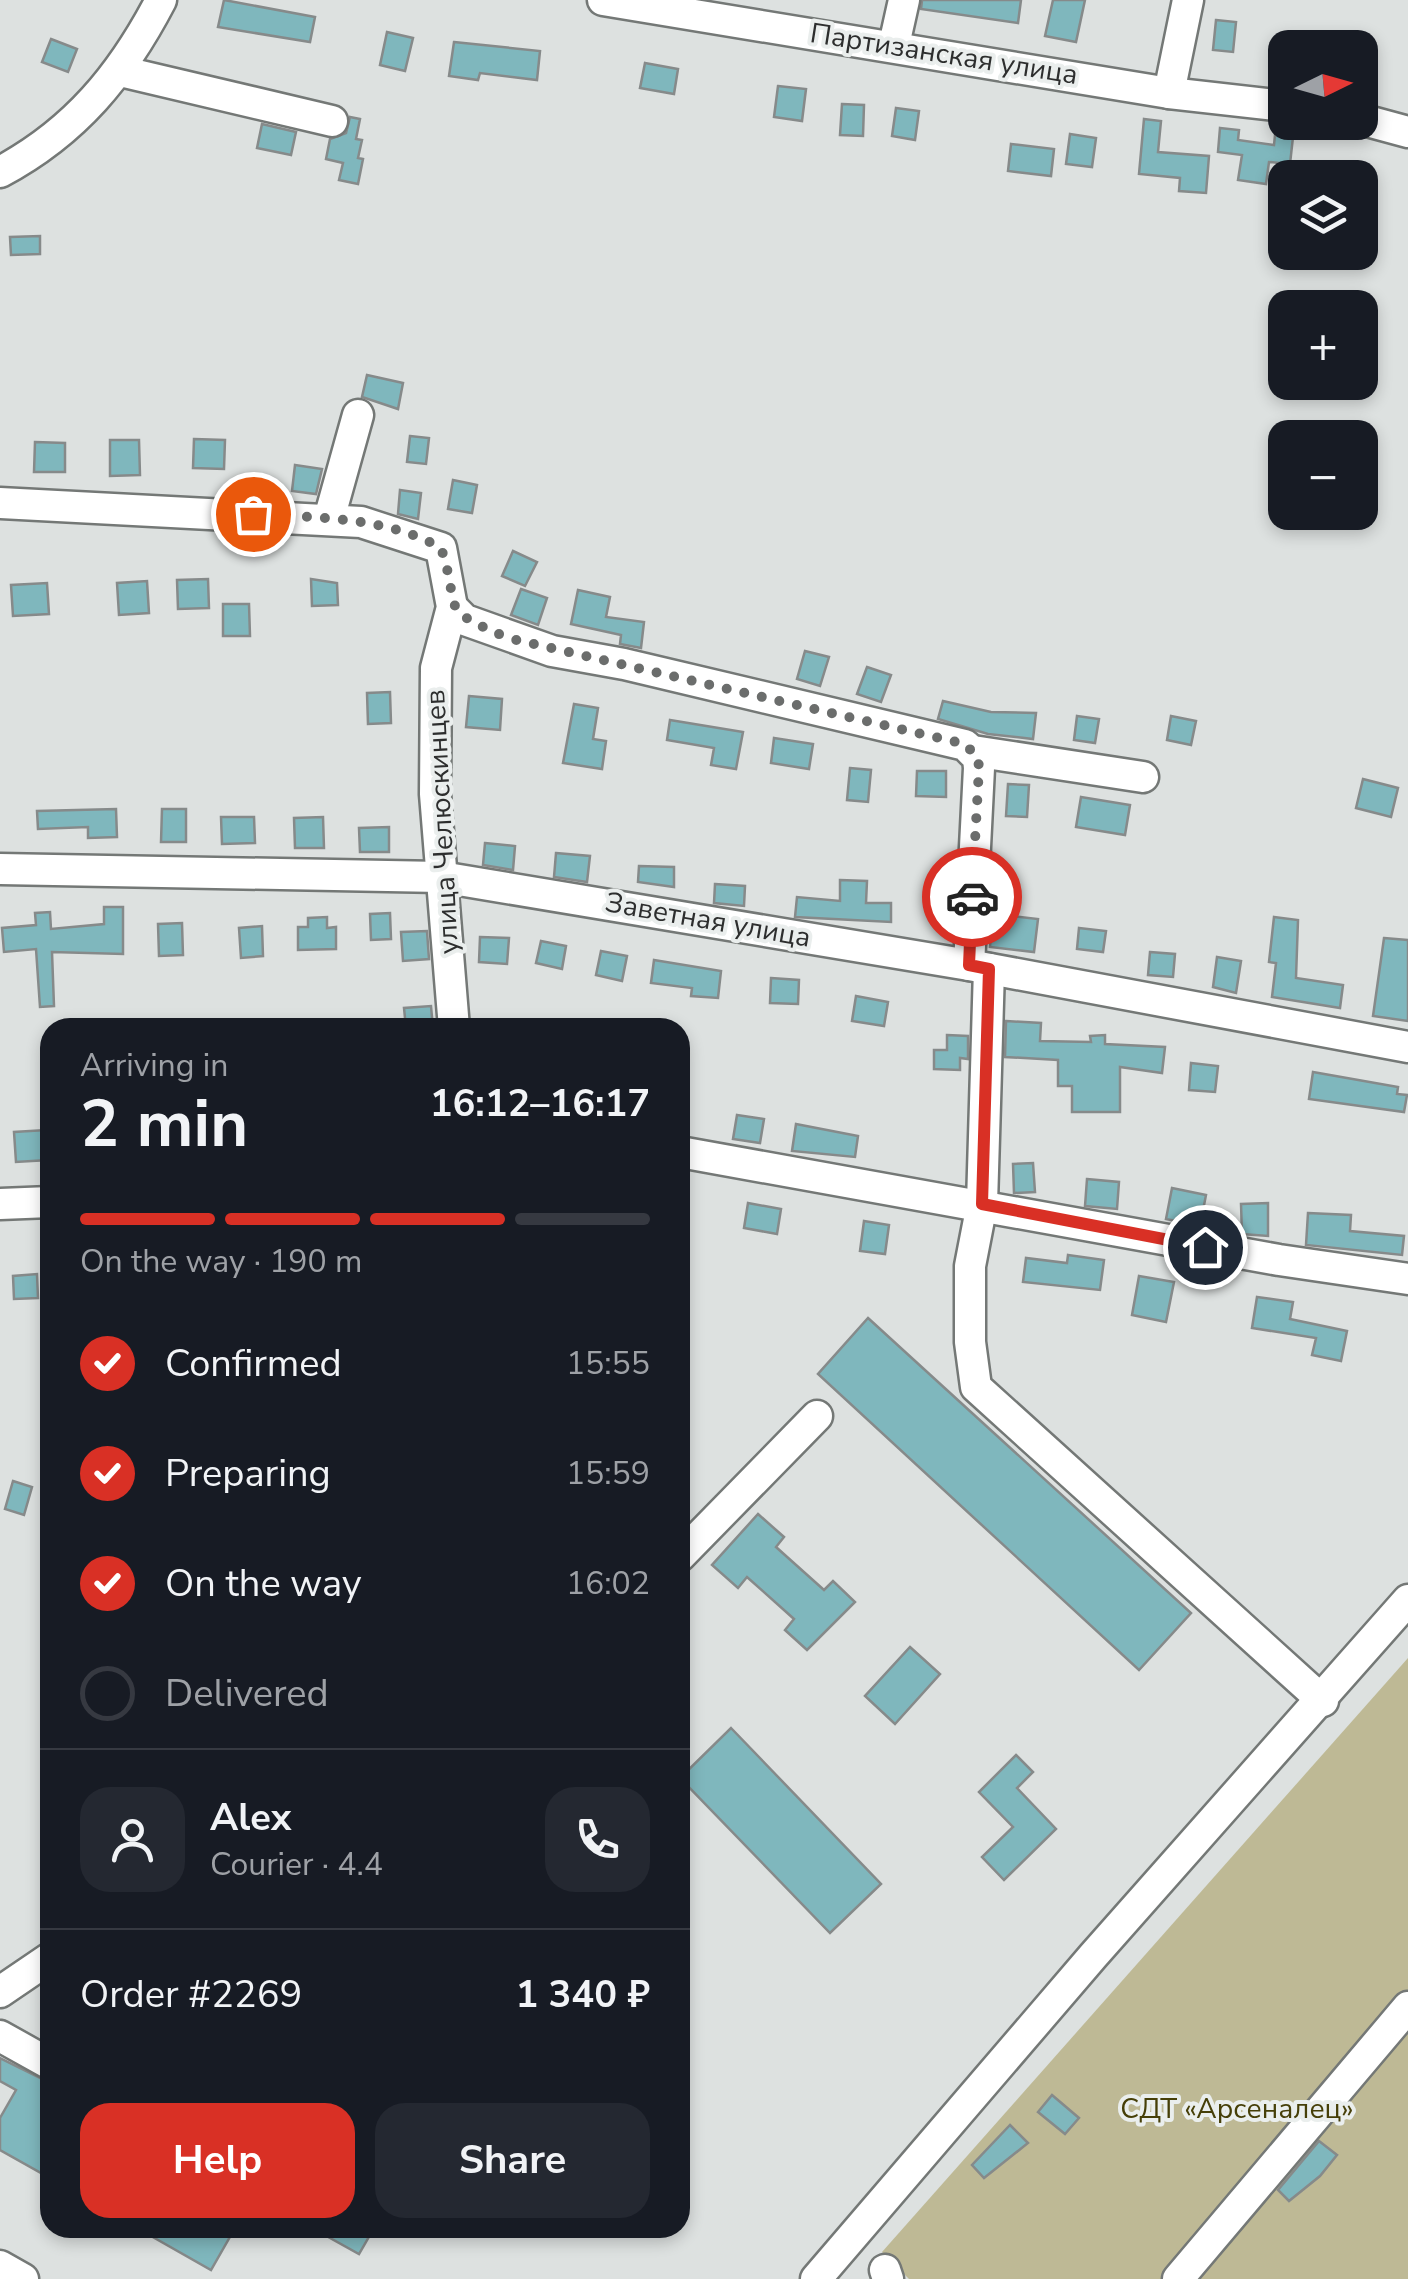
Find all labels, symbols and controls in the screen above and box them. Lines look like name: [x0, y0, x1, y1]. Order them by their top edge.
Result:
street label: Партизанская улица: [807, 14, 1081, 94]
north arrow: [1268, 30, 1378, 140]
map controls: [1268, 30, 1378, 530]
button: layers: [1268, 160, 1378, 270]
button: +: [1268, 290, 1378, 400]
button: −: [1268, 420, 1378, 530]
pin: [211, 472, 296, 557]
icon: bag: [226, 487, 281, 542]
street label: улица Челюскинцев: [416, 689, 468, 955]
courier: [922, 847, 1022, 947]
icon: car: [945, 870, 1000, 925]
street label: Заветная улица: [602, 883, 814, 957]
text: Arriving in: [80, 1044, 228, 1087]
text: 16:12–16:17: [430, 1078, 650, 1129]
text: 2 min: [80, 1080, 248, 1169]
pin: [1163, 1205, 1248, 1290]
icon: home: [1178, 1220, 1233, 1275]
text: On the way · 190 m: [80, 1240, 362, 1283]
icon: check: [80, 1336, 135, 1391]
text: Confirmed: [165, 1338, 342, 1389]
text: 15:55: [566, 1342, 650, 1385]
icon: check: [80, 1446, 135, 1501]
text: Preparing: [165, 1448, 331, 1499]
text: 15:59: [566, 1452, 650, 1495]
icon: check: [80, 1556, 135, 1611]
text: On the way: [165, 1558, 361, 1609]
text: 16:02: [566, 1562, 650, 1605]
text: Delivered: [165, 1668, 329, 1719]
button: person: [80, 1787, 185, 1892]
button: phone: [545, 1787, 650, 1892]
text: Alex: [210, 1792, 291, 1843]
text: Courier · 4.4: [210, 1843, 383, 1886]
text: Order #2269: [80, 1969, 302, 2020]
text: 1 340 ₽: [515, 1969, 650, 2020]
park label: СДТ «Арсеналец»: [1120, 2090, 1354, 2128]
button: Help: [80, 2103, 355, 2218]
button: Share: [375, 2103, 650, 2218]

